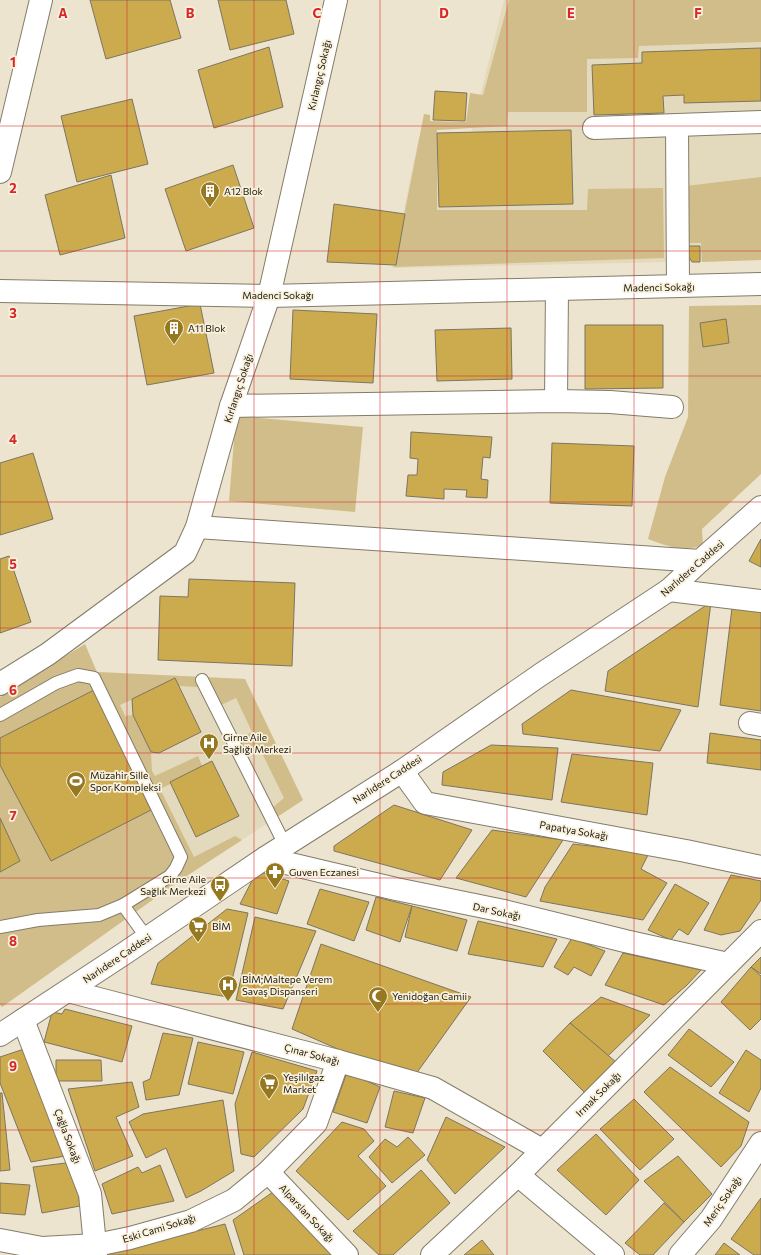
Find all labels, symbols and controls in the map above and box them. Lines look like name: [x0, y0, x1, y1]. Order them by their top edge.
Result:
text: A: [58, 5, 68, 21]
text: B: [186, 5, 195, 21]
text: C: [313, 5, 322, 21]
text: D: [439, 5, 449, 21]
text: E: [567, 5, 575, 21]
text: F: [694, 5, 702, 21]
street label: Kırlangıç Sokağı: [305, 39, 333, 111]
text: 1: [10, 54, 16, 70]
text: 2: [9, 180, 17, 196]
building icon: A12 Blok: [199, 180, 221, 208]
place label: A12 Blok: [224, 185, 264, 197]
street label: Madenci Sokağı: [623, 280, 695, 294]
street label: Madenci Sokağı: [242, 289, 314, 301]
text: 3: [9, 305, 17, 321]
building icon: A11 Blok: [163, 317, 185, 345]
place label: A11 Blok: [188, 322, 226, 334]
street label: Kırlangıç Sokağı: [221, 352, 255, 424]
text: 4: [9, 431, 17, 447]
street label: Narlıdere Caddesi: [658, 537, 726, 599]
text: 5: [9, 556, 17, 572]
text: 6: [9, 682, 17, 698]
place label: Girne Aile Sağlığı Merkezi: [223, 731, 291, 755]
hospital icon: Girne Aile Sağlığı Merkezi: [198, 732, 220, 760]
street label: Narlıdere Caddesi: [350, 752, 424, 806]
place label: Müzahir Sille Spor Kompleksi: [90, 769, 161, 793]
sports icon: Müzahir Sille Spor Kompleksi: [65, 770, 87, 798]
text: 7: [9, 807, 17, 823]
street label: Papatya Sokağı: [539, 818, 609, 842]
pharmacy icon: Guven Eczanesi: [264, 861, 286, 889]
place label: Guven Eczanesi: [289, 866, 359, 878]
place label: Girne Aile Sağlık Merkezi: [140, 873, 206, 897]
bus stop icon: Girne Aile Sağlık Merkezi: [209, 874, 231, 902]
street label: Dar Sokağı: [472, 900, 522, 922]
supermarket icon: BİM: [187, 915, 209, 943]
place label: BİM: [212, 920, 231, 932]
street label: Narlıdere Caddesi: [80, 931, 154, 985]
text: 8: [9, 933, 17, 949]
place label: BİM;Maltepe Verem Savaş Dispanseri: [242, 973, 332, 997]
hospital icon: BİM;Maltepe Verem Savaş Dispanseri: [217, 974, 239, 1002]
mosque icon: Yenidoğan Camii: [367, 985, 389, 1013]
place label: Yenidoğan Camii: [392, 990, 467, 1002]
street label: Çınar Sokağı: [283, 1041, 341, 1067]
text: 9: [9, 1058, 17, 1074]
street label: Irmak Sokağı: [573, 1069, 623, 1119]
place label: Yeşilılgaz Market: [283, 1071, 324, 1095]
supermarket icon: Yeşilılgaz Market: [258, 1072, 280, 1100]
street label: Çağla Sokağı: [52, 1107, 84, 1165]
street label: Meriç Sokağı: [700, 1174, 744, 1228]
street label: Alparslan Sokağı: [277, 1182, 337, 1244]
street label: Eski Cami Sokağı: [121, 1211, 197, 1245]

